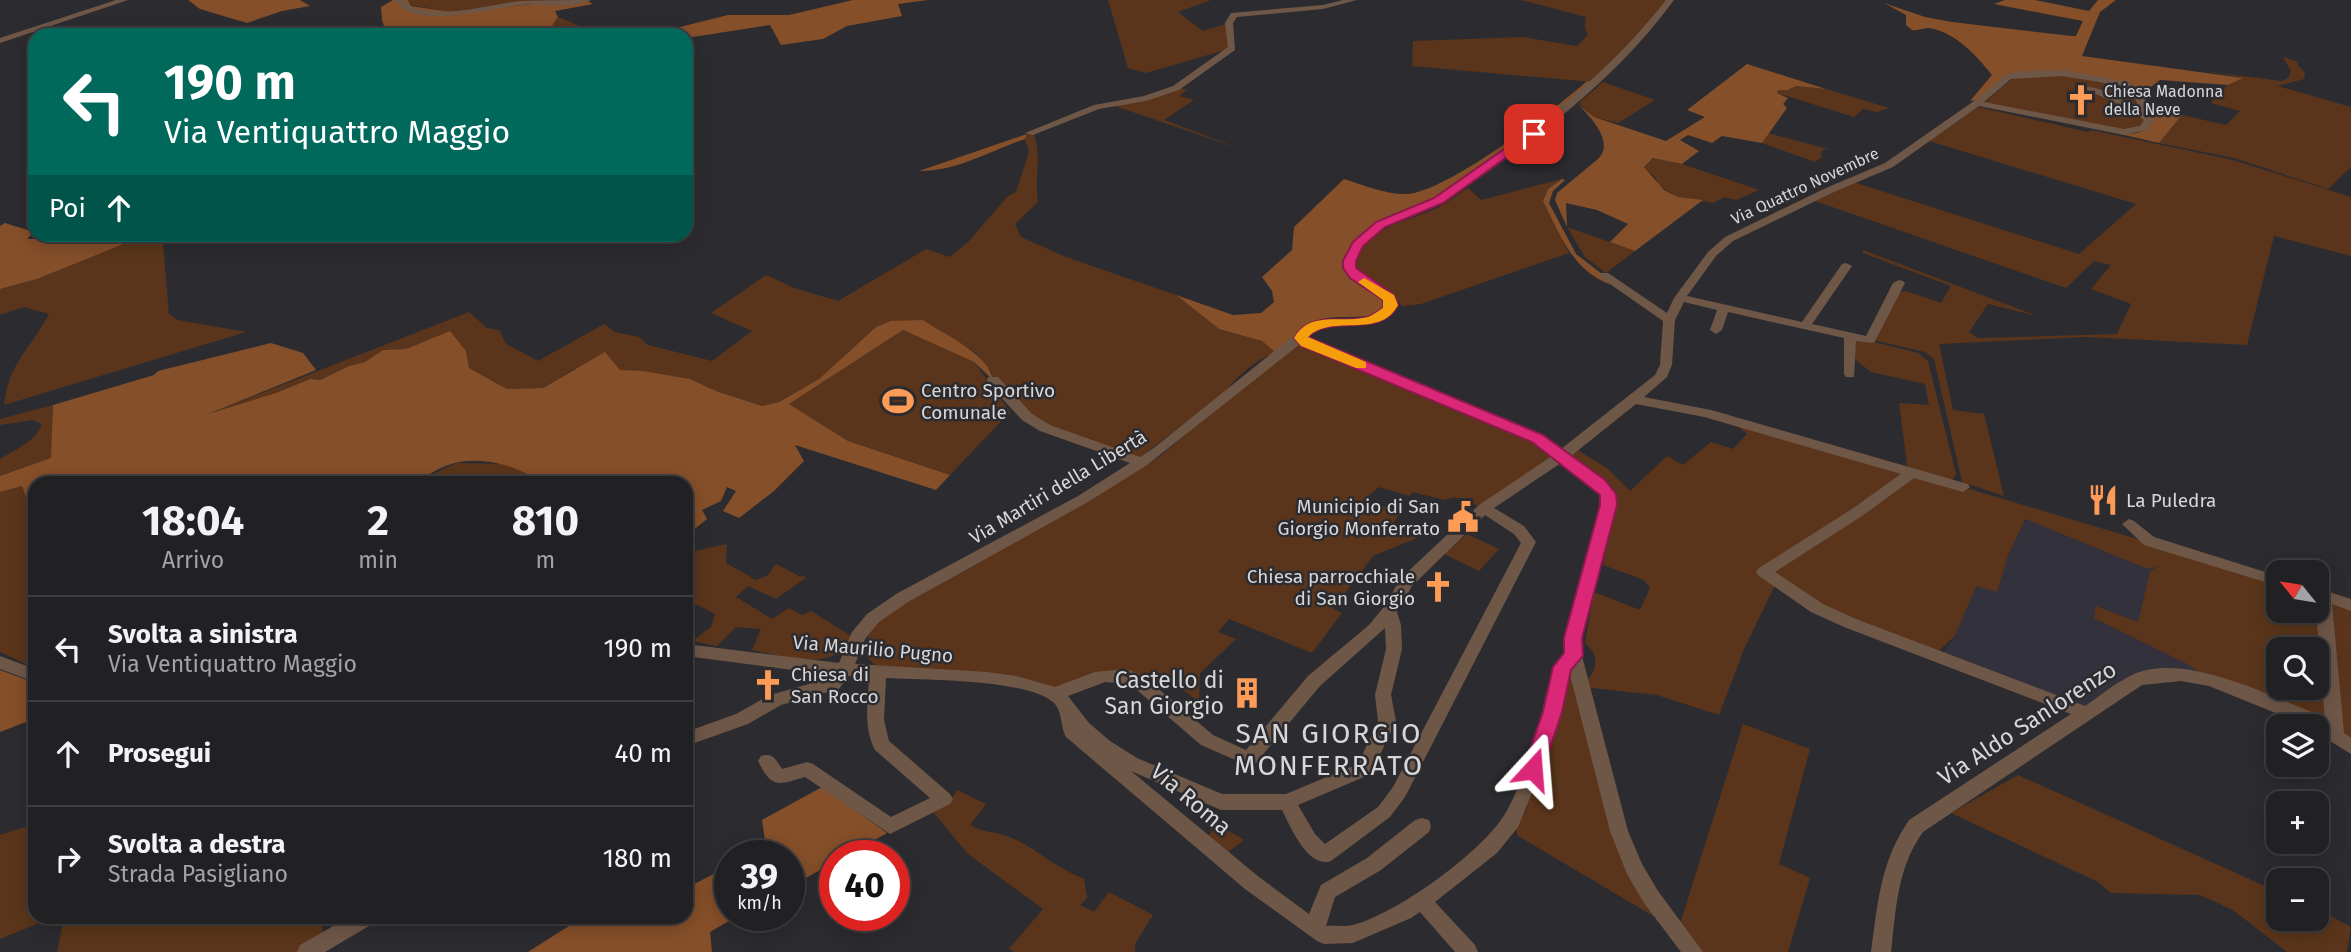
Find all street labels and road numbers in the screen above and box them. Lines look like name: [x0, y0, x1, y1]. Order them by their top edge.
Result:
street label: Via Quattro Novembre: [1728, 143, 1882, 229]
street label: Via Martiri della Libertà: [965, 425, 1151, 549]
street label: Via Maurilio Pugno: [792, 631, 954, 667]
street label: Via Aldo Sanlorenzo: [1933, 655, 2121, 791]
street label: Via Roma: [1145, 757, 1237, 841]

